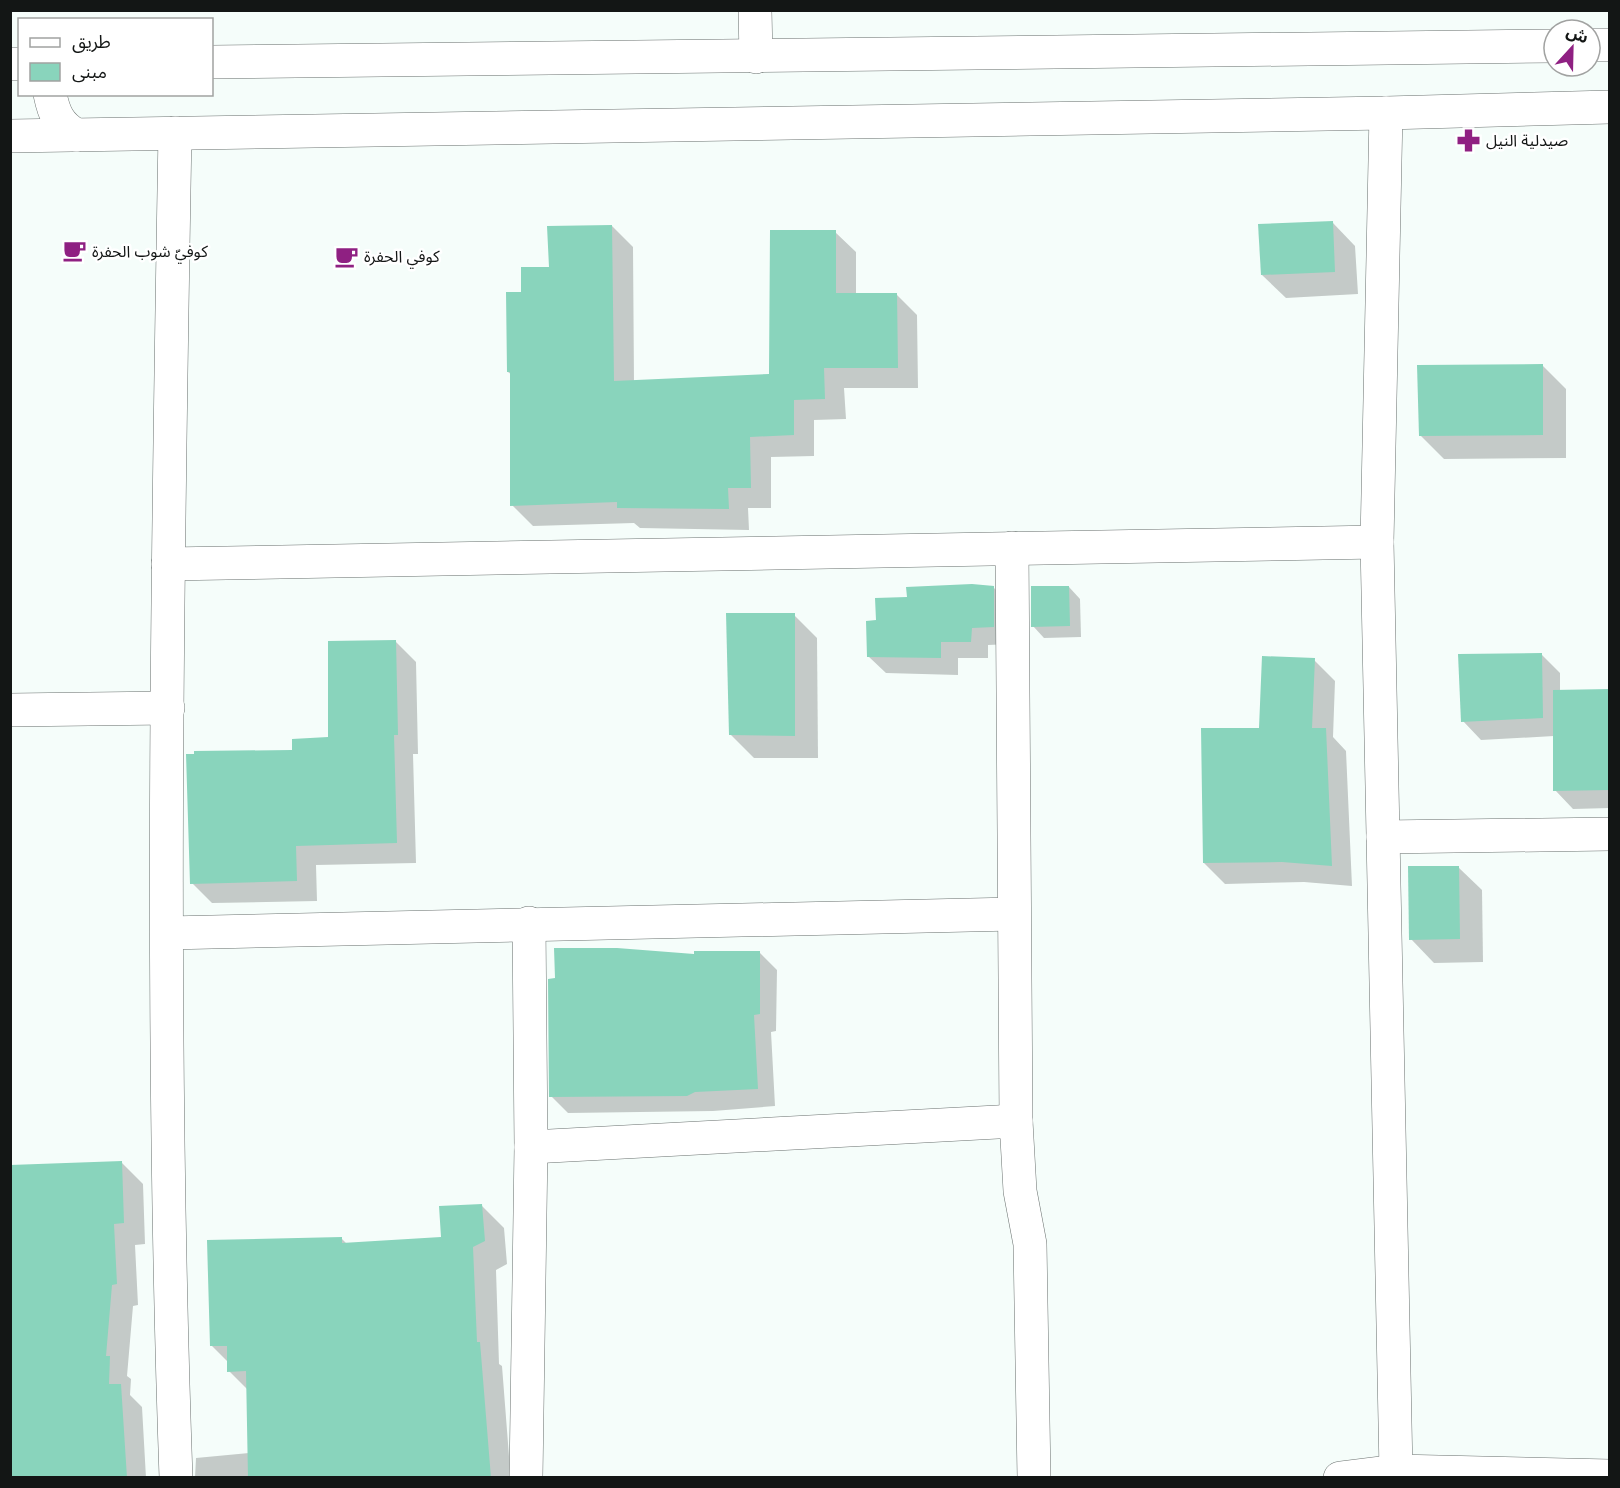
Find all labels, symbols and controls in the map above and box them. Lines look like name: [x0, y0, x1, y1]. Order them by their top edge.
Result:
legend: [18, 18, 213, 96]
north arrow: [1542, 18, 1602, 78]
text: ش: [1564, 21, 1592, 47]
text: طريق: [72, 30, 111, 53]
text: مبنى: [72, 60, 107, 83]
pharmacy icon: صيدلية النيل: [1455, 127, 1481, 153]
place label: صيدلية النيل: [1486, 130, 1568, 150]
cafe icon: كوفيّ شوب الحفرة: [61, 238, 87, 264]
place label: كوفيّ شوب الحفرة: [92, 241, 208, 264]
cafe icon: كوفي الحفرة: [333, 243, 359, 269]
place label: كوفي الحفرة: [364, 246, 440, 269]

